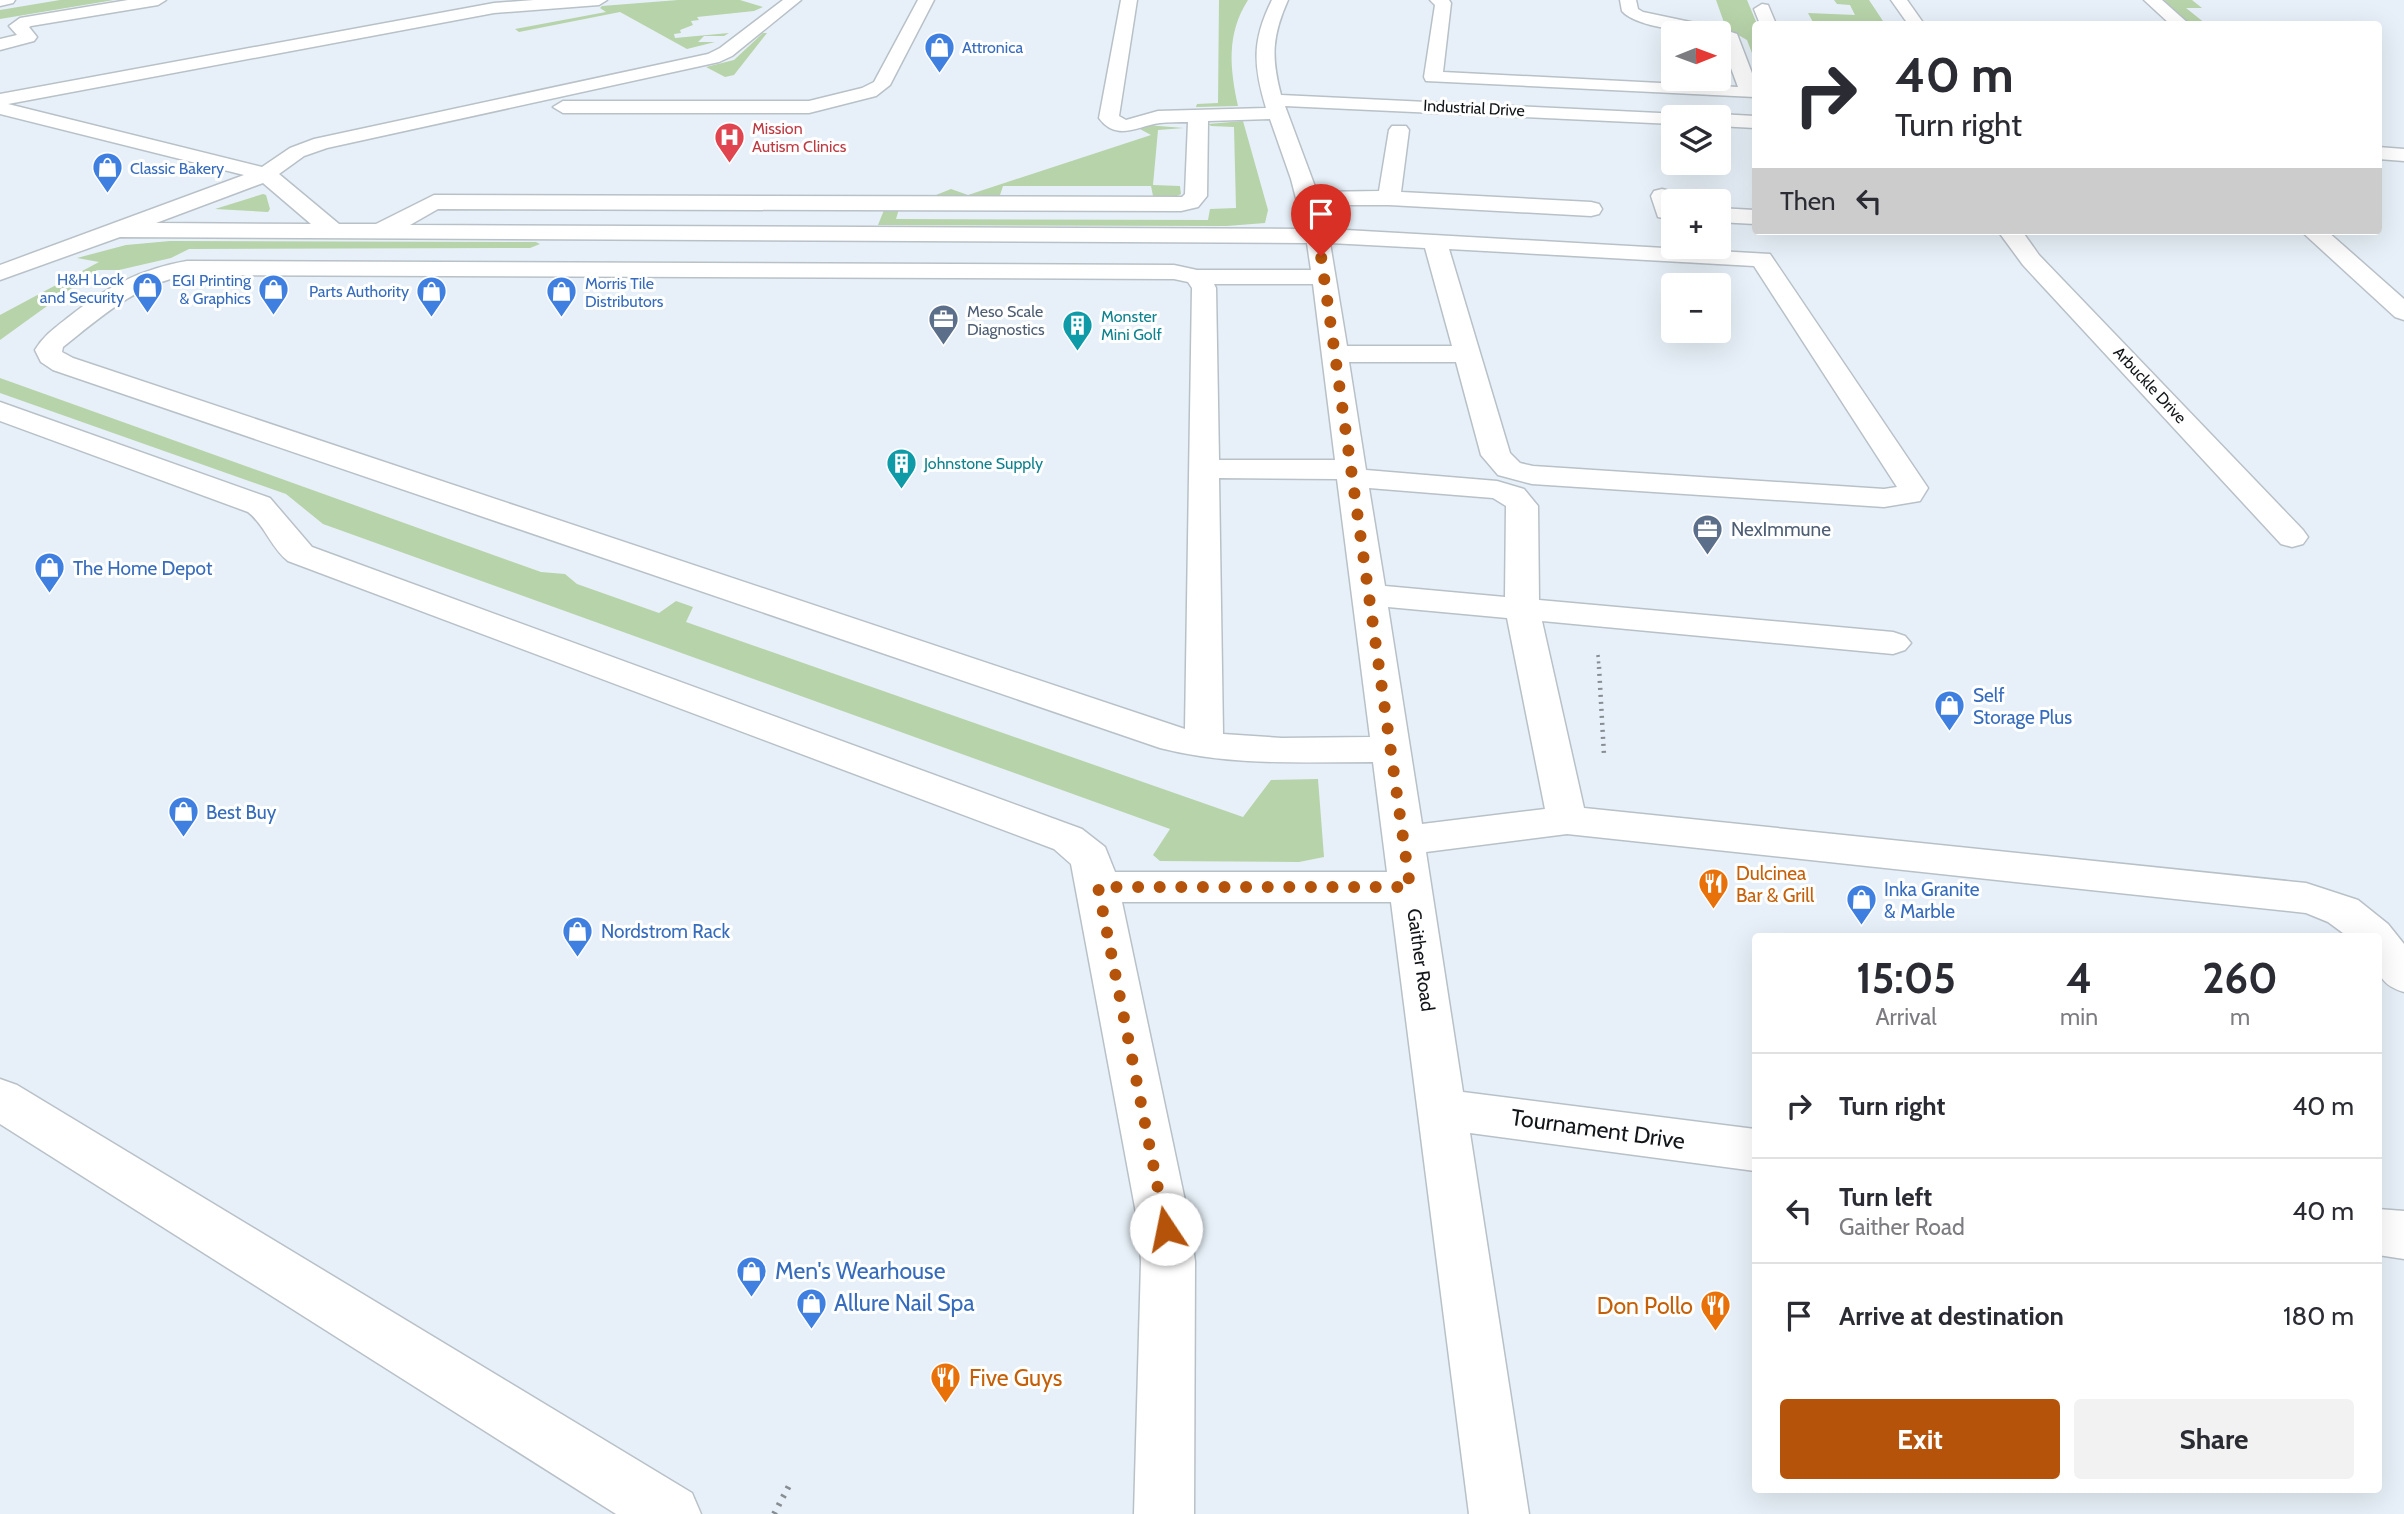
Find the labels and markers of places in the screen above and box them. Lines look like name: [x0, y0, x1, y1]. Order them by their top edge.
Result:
shop icon: Attronica: [922, 30, 956, 74]
place label: Attronica: [962, 38, 1023, 57]
place label: Mission Autism Clinics: [752, 119, 847, 156]
hospital icon: Mission Autism Clinics: [712, 120, 746, 164]
shop icon: Classic Bakery: [90, 151, 124, 195]
place label: Classic Bakery: [130, 159, 224, 178]
pin: [1291, 184, 1351, 256]
place label: H&H Lock and Security: [40, 270, 125, 307]
shop icon: H&H Lock and Security: [130, 271, 164, 315]
place label: EGI Printing & Graphics: [172, 271, 252, 308]
shop icon: EGI Printing & Graphics: [257, 272, 291, 316]
shop icon: Parts Authority: [415, 274, 449, 318]
place label: Morris Tile Distributors: [585, 274, 664, 311]
shop icon: Morris Tile Distributors: [545, 275, 579, 319]
place label: Parts Authority: [309, 282, 409, 301]
place label: Meso Scale Diagnostics: [967, 302, 1045, 339]
office icon: Meso Scale Diagnostics: [927, 303, 961, 347]
place label: Monster Mini Golf: [1101, 307, 1162, 344]
building icon: Monster Mini Golf: [1061, 308, 1095, 352]
building icon: Johnstone Supply: [884, 446, 918, 490]
place label: Johnstone Supply: [923, 454, 1043, 473]
office icon: NexImmune: [1691, 512, 1725, 556]
place label: NexImmune: [1731, 518, 1831, 541]
shop icon: The Home Depot: [33, 551, 67, 595]
place label: The Home Depot: [73, 557, 213, 580]
place label: Self Storage Plus: [1973, 684, 2072, 729]
shop icon: Self Storage Plus: [1933, 689, 1967, 733]
shop icon: Best Buy: [166, 795, 200, 839]
place label: Best Buy: [206, 801, 277, 824]
place label: Dulcinea Bar & Grill: [1736, 862, 1815, 907]
restaurant icon: Dulcinea Bar & Grill: [1696, 867, 1730, 911]
place label: Inka Granite & Marble: [1884, 878, 1980, 923]
shop icon: Inka Granite & Marble: [1844, 883, 1878, 927]
shop icon: Nordstrom Rack: [561, 914, 595, 958]
place label: Nordstrom Rack: [601, 920, 730, 943]
shop icon: Men's Wearhouse: [735, 1254, 769, 1298]
place label: Men's Wearhouse: [775, 1257, 946, 1285]
shop icon: Allure Nail Spa: [794, 1286, 828, 1330]
place label: Allure Nail Spa: [834, 1289, 974, 1317]
restaurant icon: Don Pollo: [1699, 1289, 1733, 1333]
place label: Don Pollo: [1597, 1292, 1693, 1320]
restaurant icon: Five Guys: [929, 1361, 963, 1405]
place label: Five Guys: [969, 1364, 1062, 1392]

